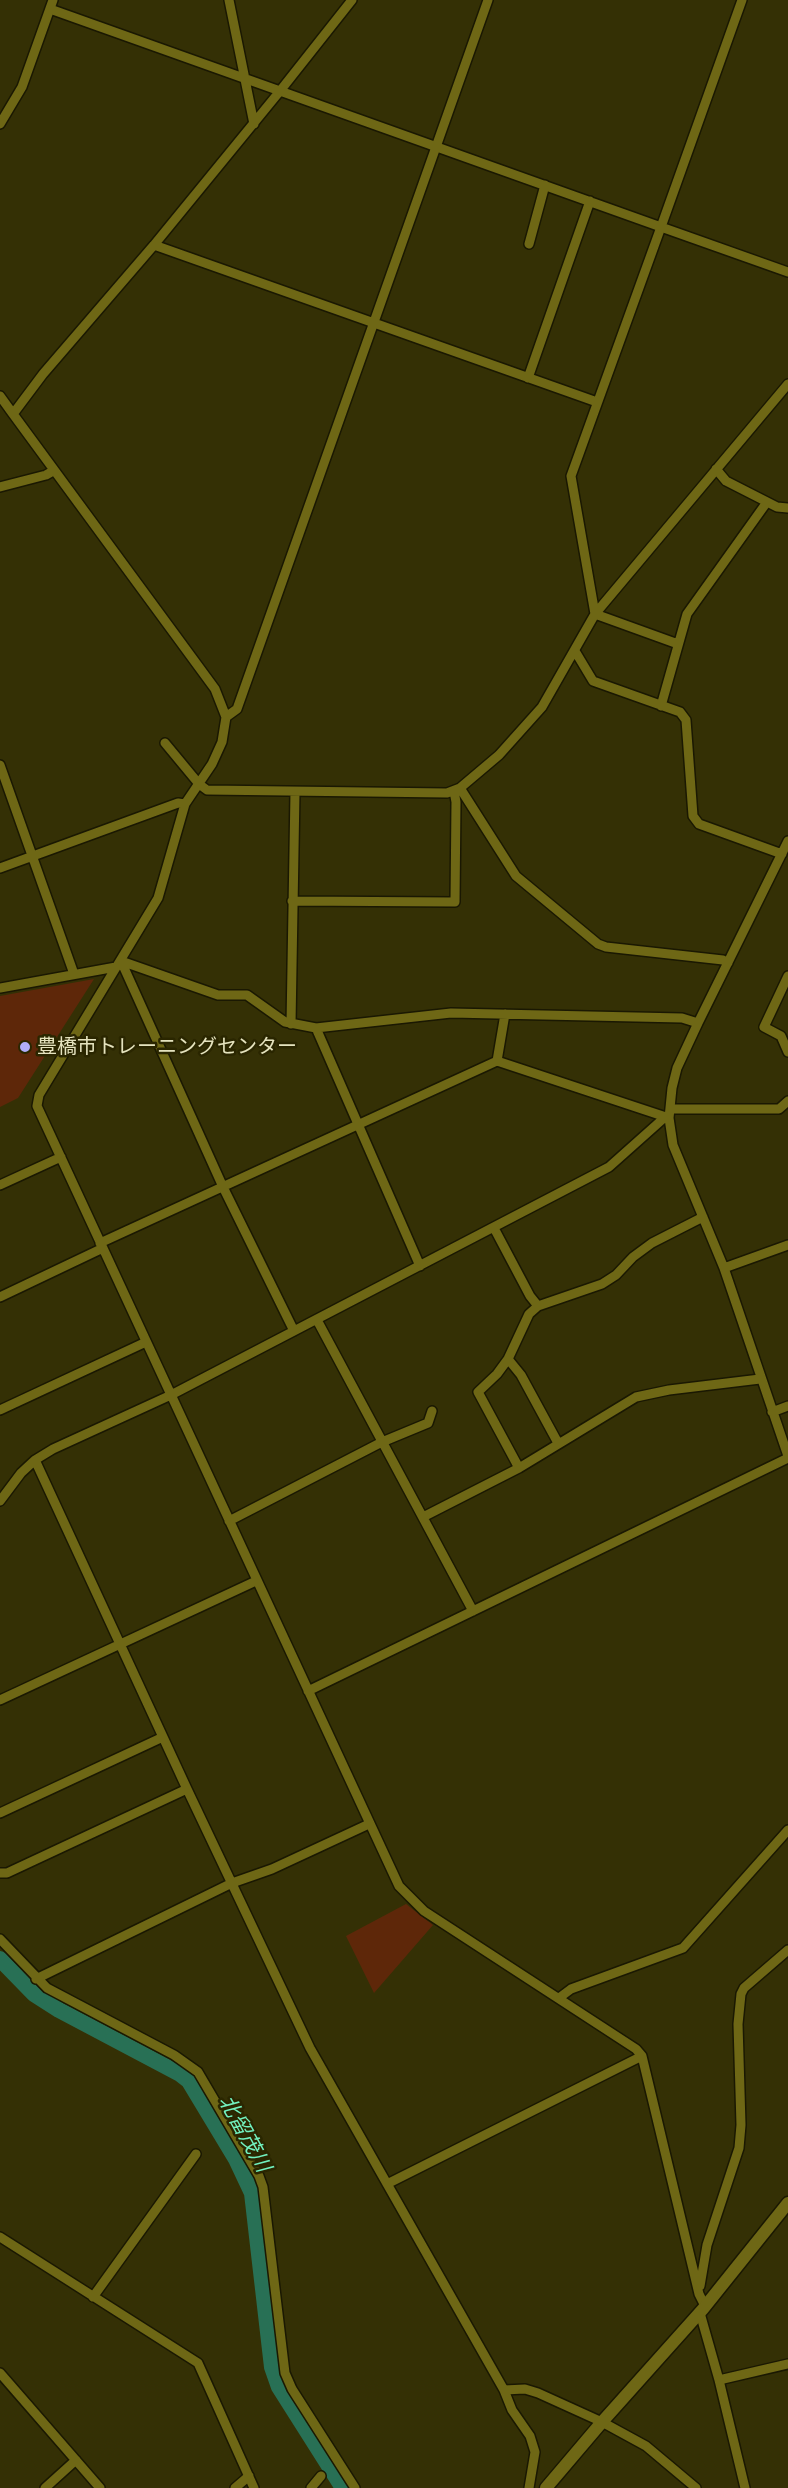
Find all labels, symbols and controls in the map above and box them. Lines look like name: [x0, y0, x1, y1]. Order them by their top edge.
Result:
place label: 豊橋市トレーニングセンター: [37, 1035, 297, 1059]
marker: 豊橋市トレーニングセンター: [18, 1040, 32, 1054]
water label: 北留茂川: [213, 2091, 275, 2177]

